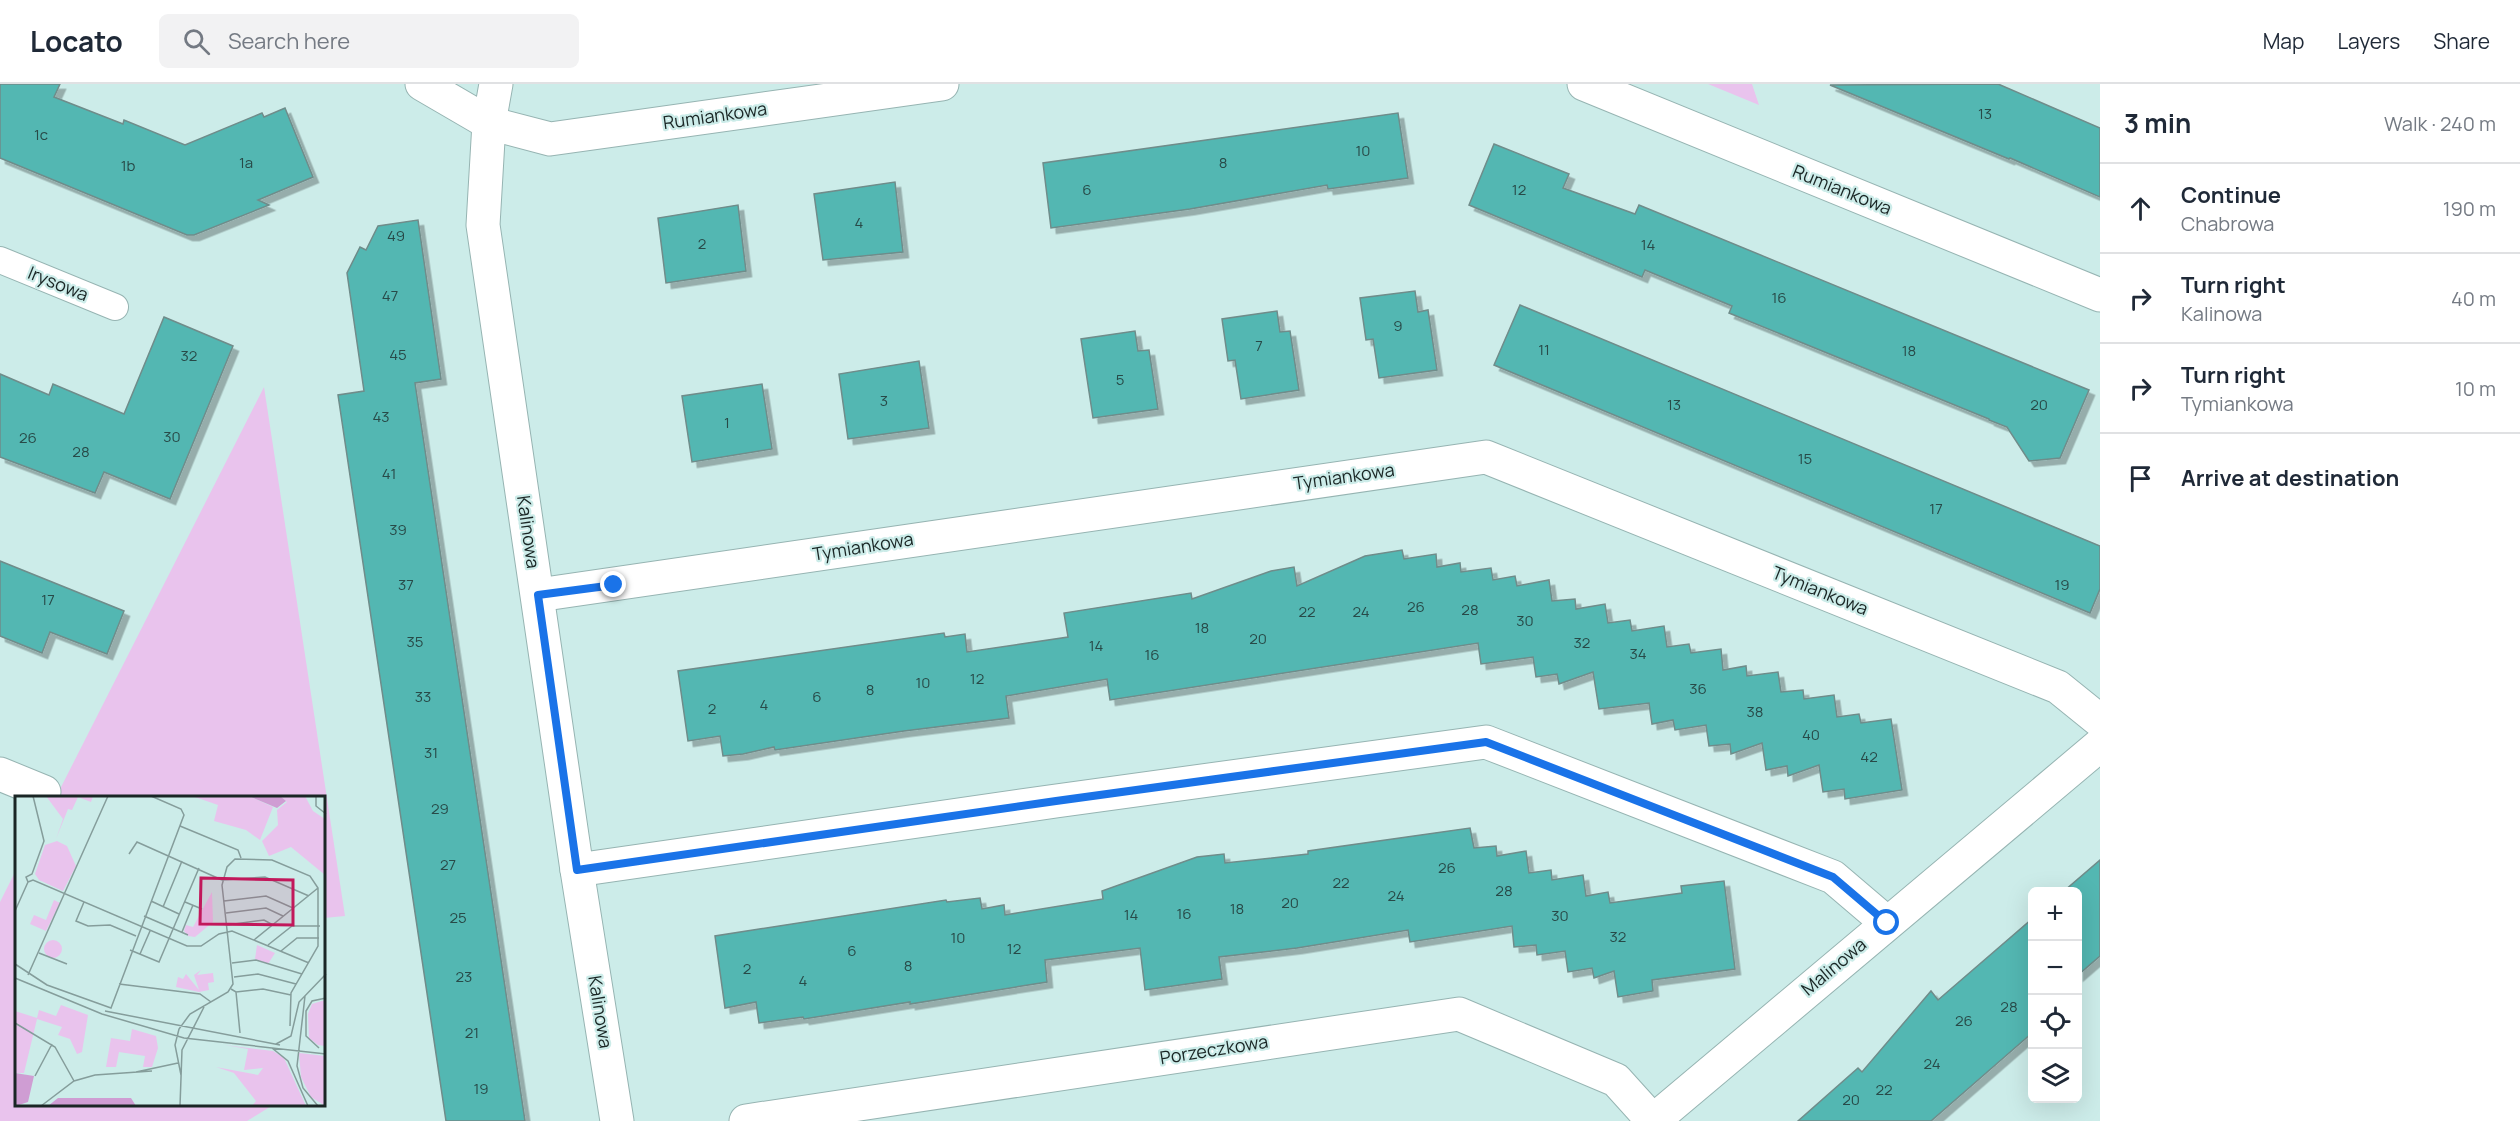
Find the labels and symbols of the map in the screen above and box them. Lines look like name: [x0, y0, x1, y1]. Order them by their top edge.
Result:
street label: Rumiankowa: [661, 96, 768, 134]
house number: 13: [1978, 103, 1992, 124]
house number: 1c: [34, 124, 48, 145]
house number: 10: [1356, 140, 1371, 161]
house number: 1a: [239, 152, 253, 173]
house number: 8: [1219, 152, 1227, 173]
house number: 1b: [121, 155, 135, 176]
street label: Rumiankowa: [1789, 158, 1895, 220]
house number: 6: [1082, 179, 1092, 200]
house number: 12: [1512, 179, 1526, 200]
house number: 4: [855, 212, 864, 233]
house number: 49: [387, 225, 405, 246]
house number: 2: [698, 233, 706, 254]
house number: 14: [1641, 234, 1655, 255]
street label: Irysowa: [25, 260, 92, 306]
house number: 47: [382, 285, 398, 306]
house number: 16: [1771, 287, 1787, 308]
house number: 9: [1393, 315, 1403, 336]
house number: 7: [1255, 335, 1263, 356]
house number: 11: [1538, 339, 1550, 360]
house number: 18: [1902, 340, 1916, 361]
house number: 45: [389, 344, 407, 365]
house number: 32: [181, 345, 197, 366]
house number: 5: [1116, 369, 1124, 390]
house number: 3: [880, 390, 888, 411]
house number: 13: [1667, 394, 1681, 415]
house number: 20: [2030, 394, 2048, 415]
house number: 43: [372, 406, 390, 427]
house number: 1: [724, 412, 730, 433]
house number: 30: [163, 426, 181, 447]
house number: 26: [19, 427, 37, 448]
house number: 28: [72, 441, 90, 462]
house number: 15: [1798, 448, 1812, 469]
street label: Tymiankowa: [1292, 457, 1396, 495]
house number: 41: [382, 463, 396, 484]
street label: Kalinowa: [512, 494, 546, 570]
house number: 17: [1929, 498, 1943, 519]
house number: 39: [389, 519, 407, 540]
street label: Tymiankowa: [811, 526, 915, 566]
street label: Tymiankowa: [1769, 560, 1872, 620]
route end: [600, 571, 626, 597]
house number: 37: [398, 574, 414, 595]
house number: 19: [2054, 574, 2070, 595]
house number: 17: [41, 589, 55, 610]
house number: 26: [1407, 596, 1425, 617]
house number: 28: [1461, 599, 1479, 620]
house number: 22: [1298, 601, 1316, 622]
house number: 24: [1352, 601, 1370, 622]
house number: 30: [1516, 610, 1534, 631]
house number: 18: [1195, 617, 1209, 638]
house number: 20: [1249, 628, 1267, 649]
house number: 35: [407, 631, 423, 652]
house number: 32: [1574, 632, 1590, 653]
house number: 14: [1089, 635, 1103, 656]
house number: 34: [1629, 643, 1647, 664]
house number: 16: [1144, 644, 1160, 665]
house number: 12: [970, 668, 984, 689]
house number: 10: [916, 672, 931, 693]
house number: 36: [1689, 678, 1707, 699]
house number: 8: [866, 679, 874, 700]
house number: 33: [415, 686, 431, 707]
house number: 6: [812, 686, 822, 707]
house number: 4: [760, 694, 769, 715]
house number: 2: [708, 698, 716, 719]
house number: 38: [1746, 701, 1764, 722]
house number: 40: [1802, 724, 1820, 745]
house number: 31: [424, 742, 438, 763]
house number: 42: [1860, 746, 1878, 767]
inset map: [15, 796, 326, 1106]
house number: 29: [431, 798, 449, 819]
house number: 27: [440, 854, 456, 875]
house number: 26: [1438, 857, 1456, 878]
house number: 22: [1332, 872, 1350, 893]
house number: 28: [1495, 880, 1513, 901]
house number: 24: [1387, 885, 1405, 906]
house number: 20: [1281, 892, 1299, 913]
house number: 18: [1230, 898, 1244, 919]
house number: 16: [1176, 903, 1192, 924]
house number: 14: [1124, 904, 1138, 925]
house number: 30: [1551, 905, 1569, 926]
house number: 25: [449, 907, 467, 928]
route start: [1873, 909, 1899, 935]
house number: 32: [1610, 926, 1626, 947]
house number: 10: [951, 927, 966, 948]
street label: Malinowa: [1796, 932, 1871, 1000]
house number: 12: [1007, 938, 1021, 959]
house number: 6: [847, 940, 857, 961]
house number: 8: [904, 955, 912, 976]
house number: 2: [743, 958, 751, 979]
house number: 23: [456, 966, 472, 987]
house number: 4: [799, 970, 808, 991]
street label: Kalinowa: [583, 974, 619, 1050]
house number: 28: [2000, 996, 2018, 1017]
house number: 26: [1955, 1010, 1973, 1031]
house number: 21: [465, 1022, 479, 1043]
street label: Porzeczkowa: [1158, 1029, 1270, 1069]
house number: 24: [1923, 1053, 1941, 1074]
house number: 19: [473, 1078, 489, 1099]
house number: 22: [1875, 1079, 1893, 1100]
house number: 20: [1842, 1089, 1860, 1110]

